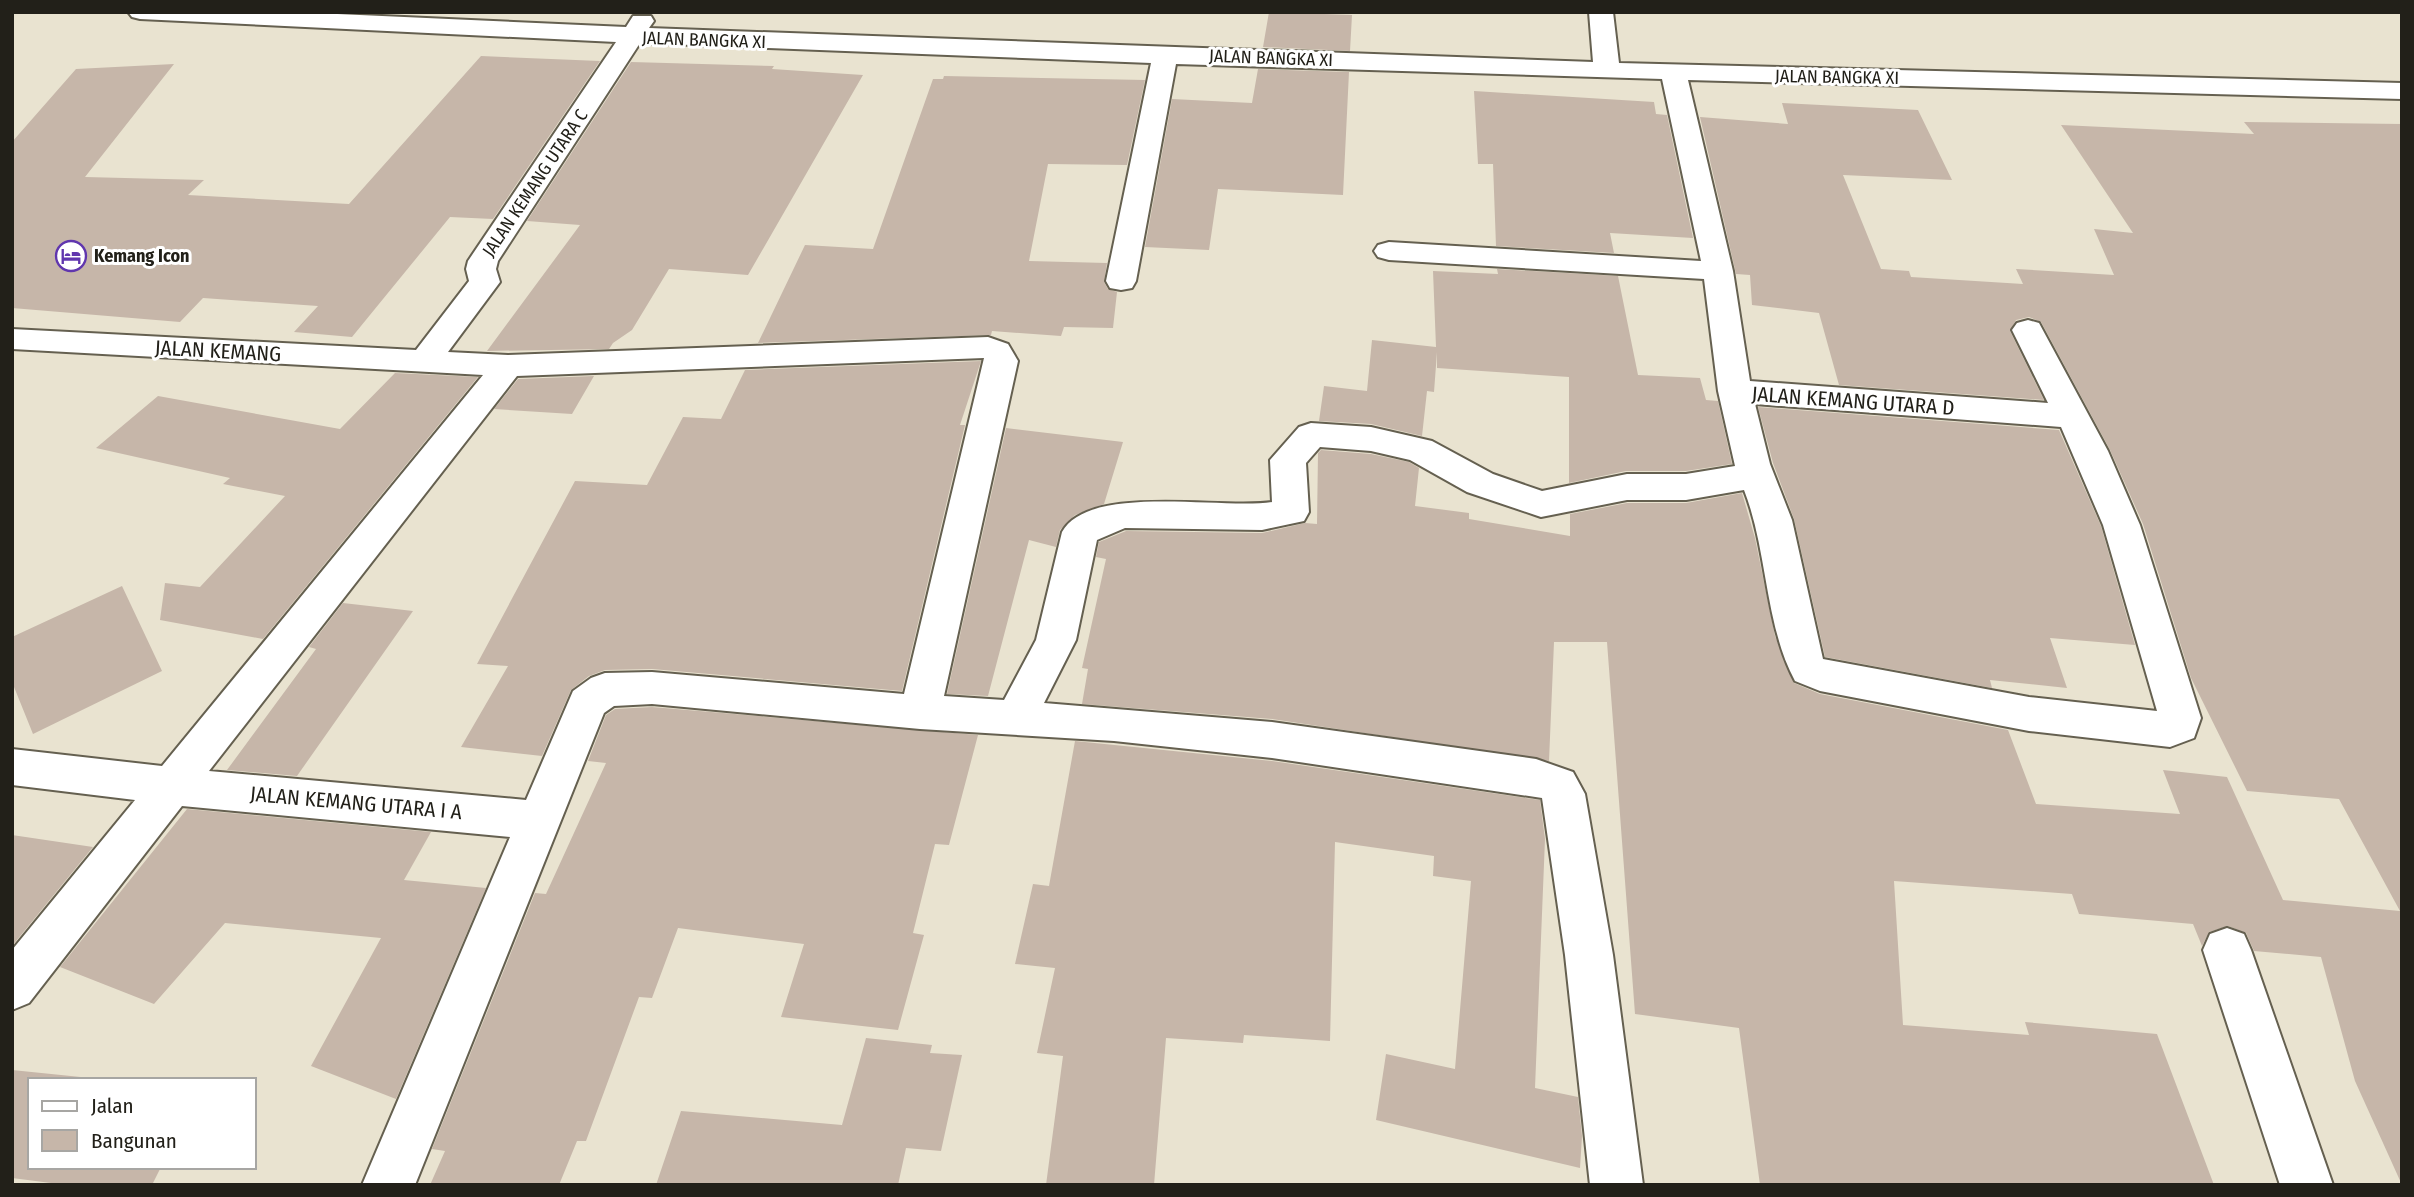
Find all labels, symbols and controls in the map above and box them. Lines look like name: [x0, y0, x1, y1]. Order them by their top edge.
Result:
street label: JALAN BANGKA XI: [642, 27, 766, 53]
street label: JALAN BANGKA XI: [1209, 45, 1333, 71]
street label: JALAN BANGKA XI: [1775, 65, 1899, 89]
street label: JALAN KEMANG UTARA C: [478, 105, 592, 261]
hotel icon: Kemang Icon: [54, 239, 88, 273]
place label: Kemang Icon: [94, 245, 189, 267]
street label: JALAN KEMANG: [154, 335, 282, 367]
street label: JALAN KEMANG UTARA D: [1751, 381, 1955, 421]
street label: JALAN KEMANG UTARA I A: [249, 781, 463, 825]
legend: [28, 1078, 256, 1169]
text: Jalan: [91, 1093, 134, 1119]
text: Bangunan: [91, 1128, 177, 1154]

